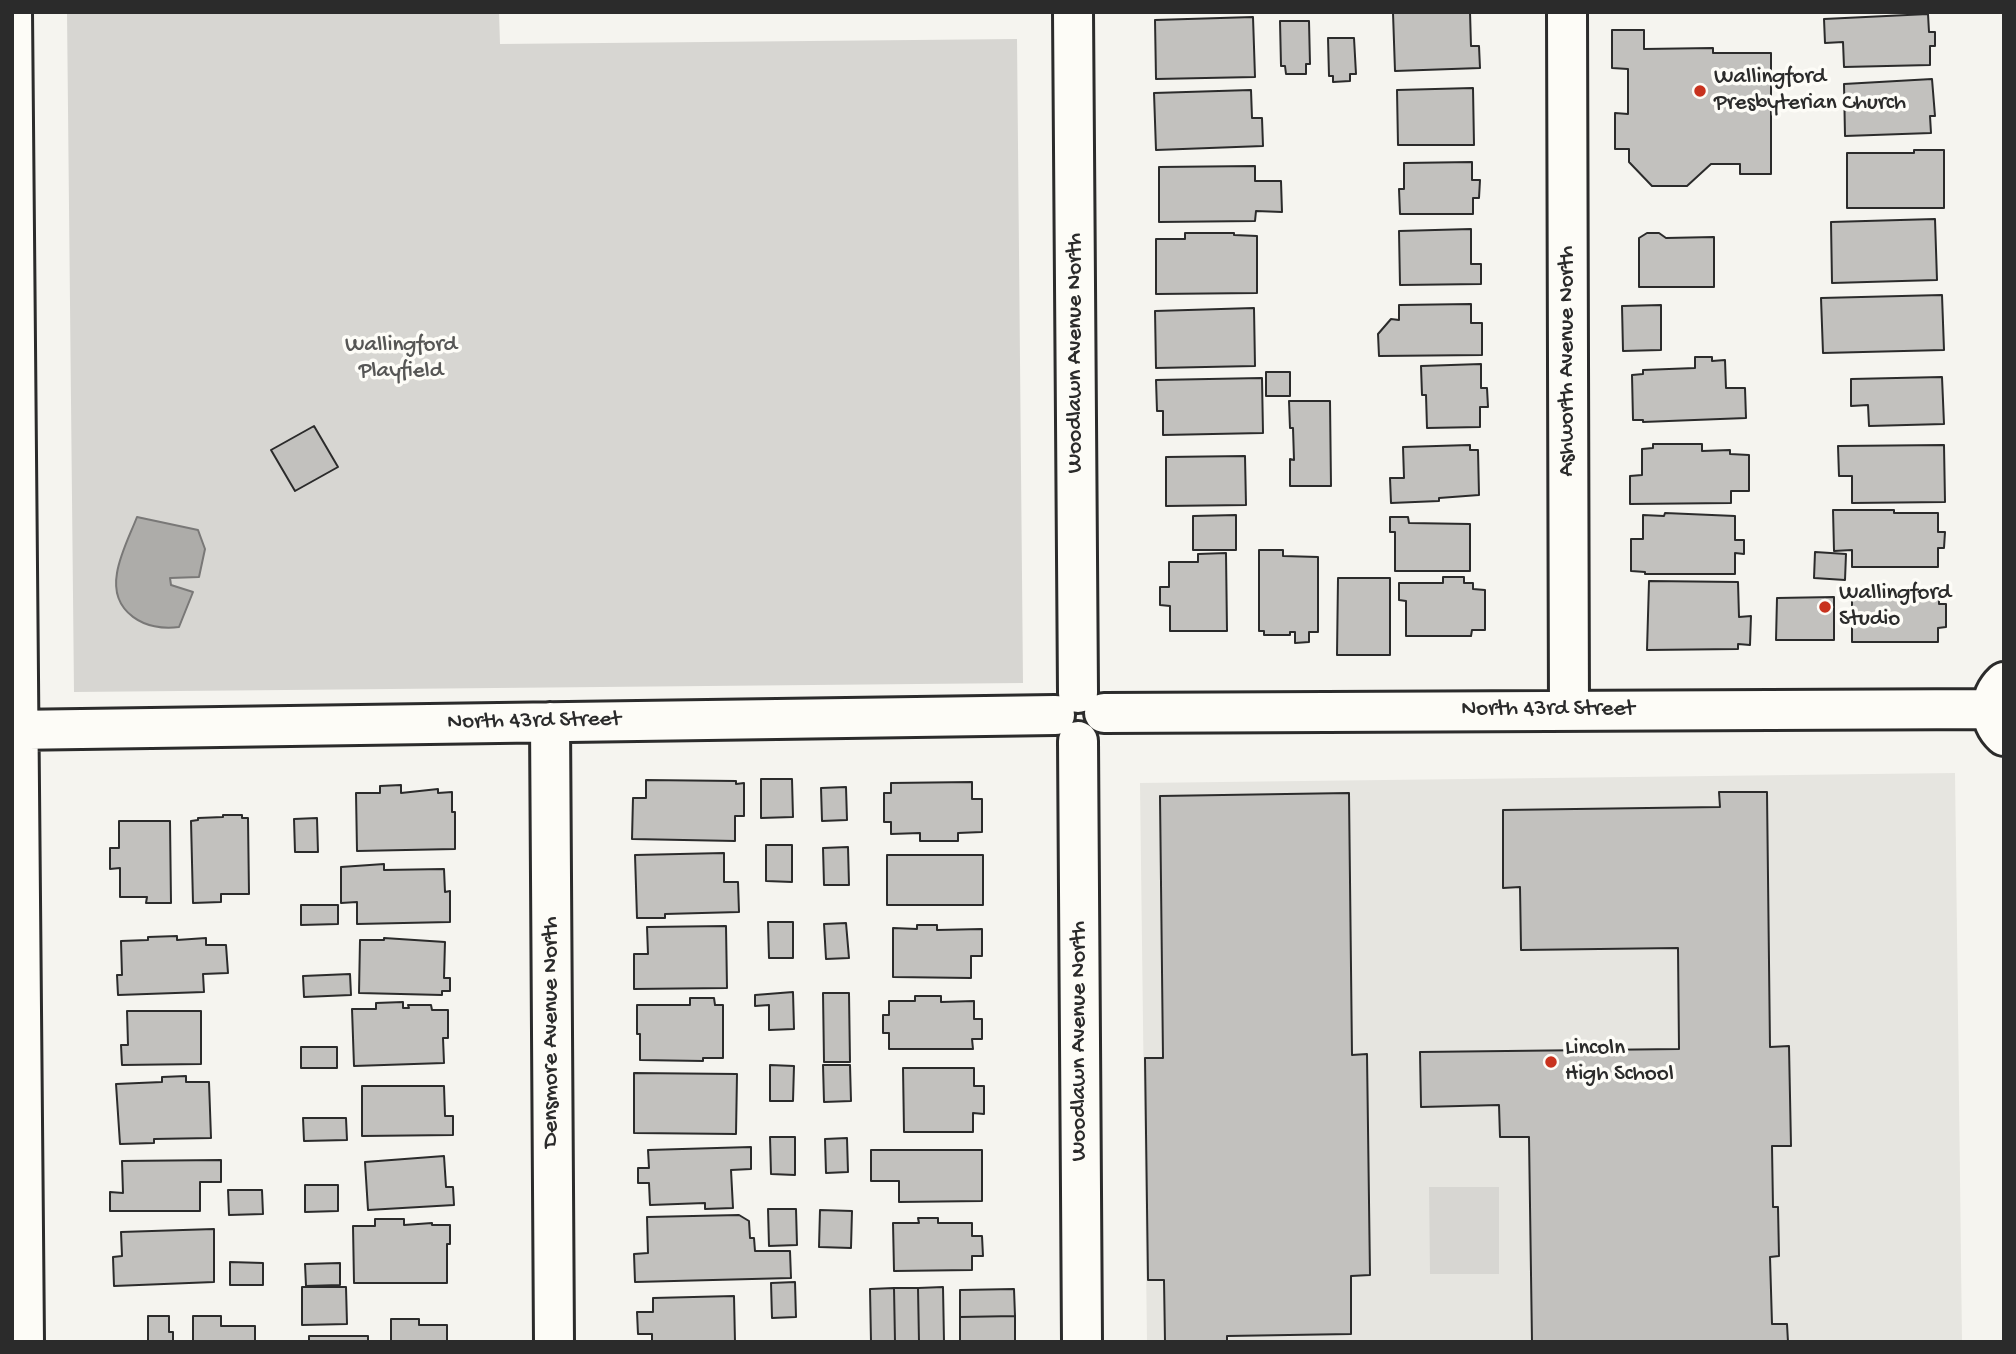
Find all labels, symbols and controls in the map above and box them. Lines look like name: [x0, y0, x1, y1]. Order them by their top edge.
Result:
place label: Wallingford Presbyterian Church: [1714, 64, 1906, 118]
marker: Wallingford Presbyterian Church: [1692, 83, 1708, 99]
street label: Woodlawn Avenue North: [1062, 233, 1090, 473]
street label: Ashworth Avenue North: [1554, 246, 1582, 476]
park label: Wallingford Playfield: [345, 332, 457, 386]
place label: Wallingford Studio: [1839, 580, 1951, 634]
marker: Wallingford Studio: [1817, 599, 1833, 615]
street label: North 43rd Street: [1461, 696, 1635, 724]
street label: North 43rd Street: [447, 707, 621, 737]
street label: Densmore Avenue North: [538, 916, 566, 1148]
street label: Woodlawn Avenue North: [1066, 921, 1094, 1161]
place label: Lincoln High School: [1565, 1035, 1674, 1089]
marker: Lincoln High School: [1543, 1054, 1559, 1070]

